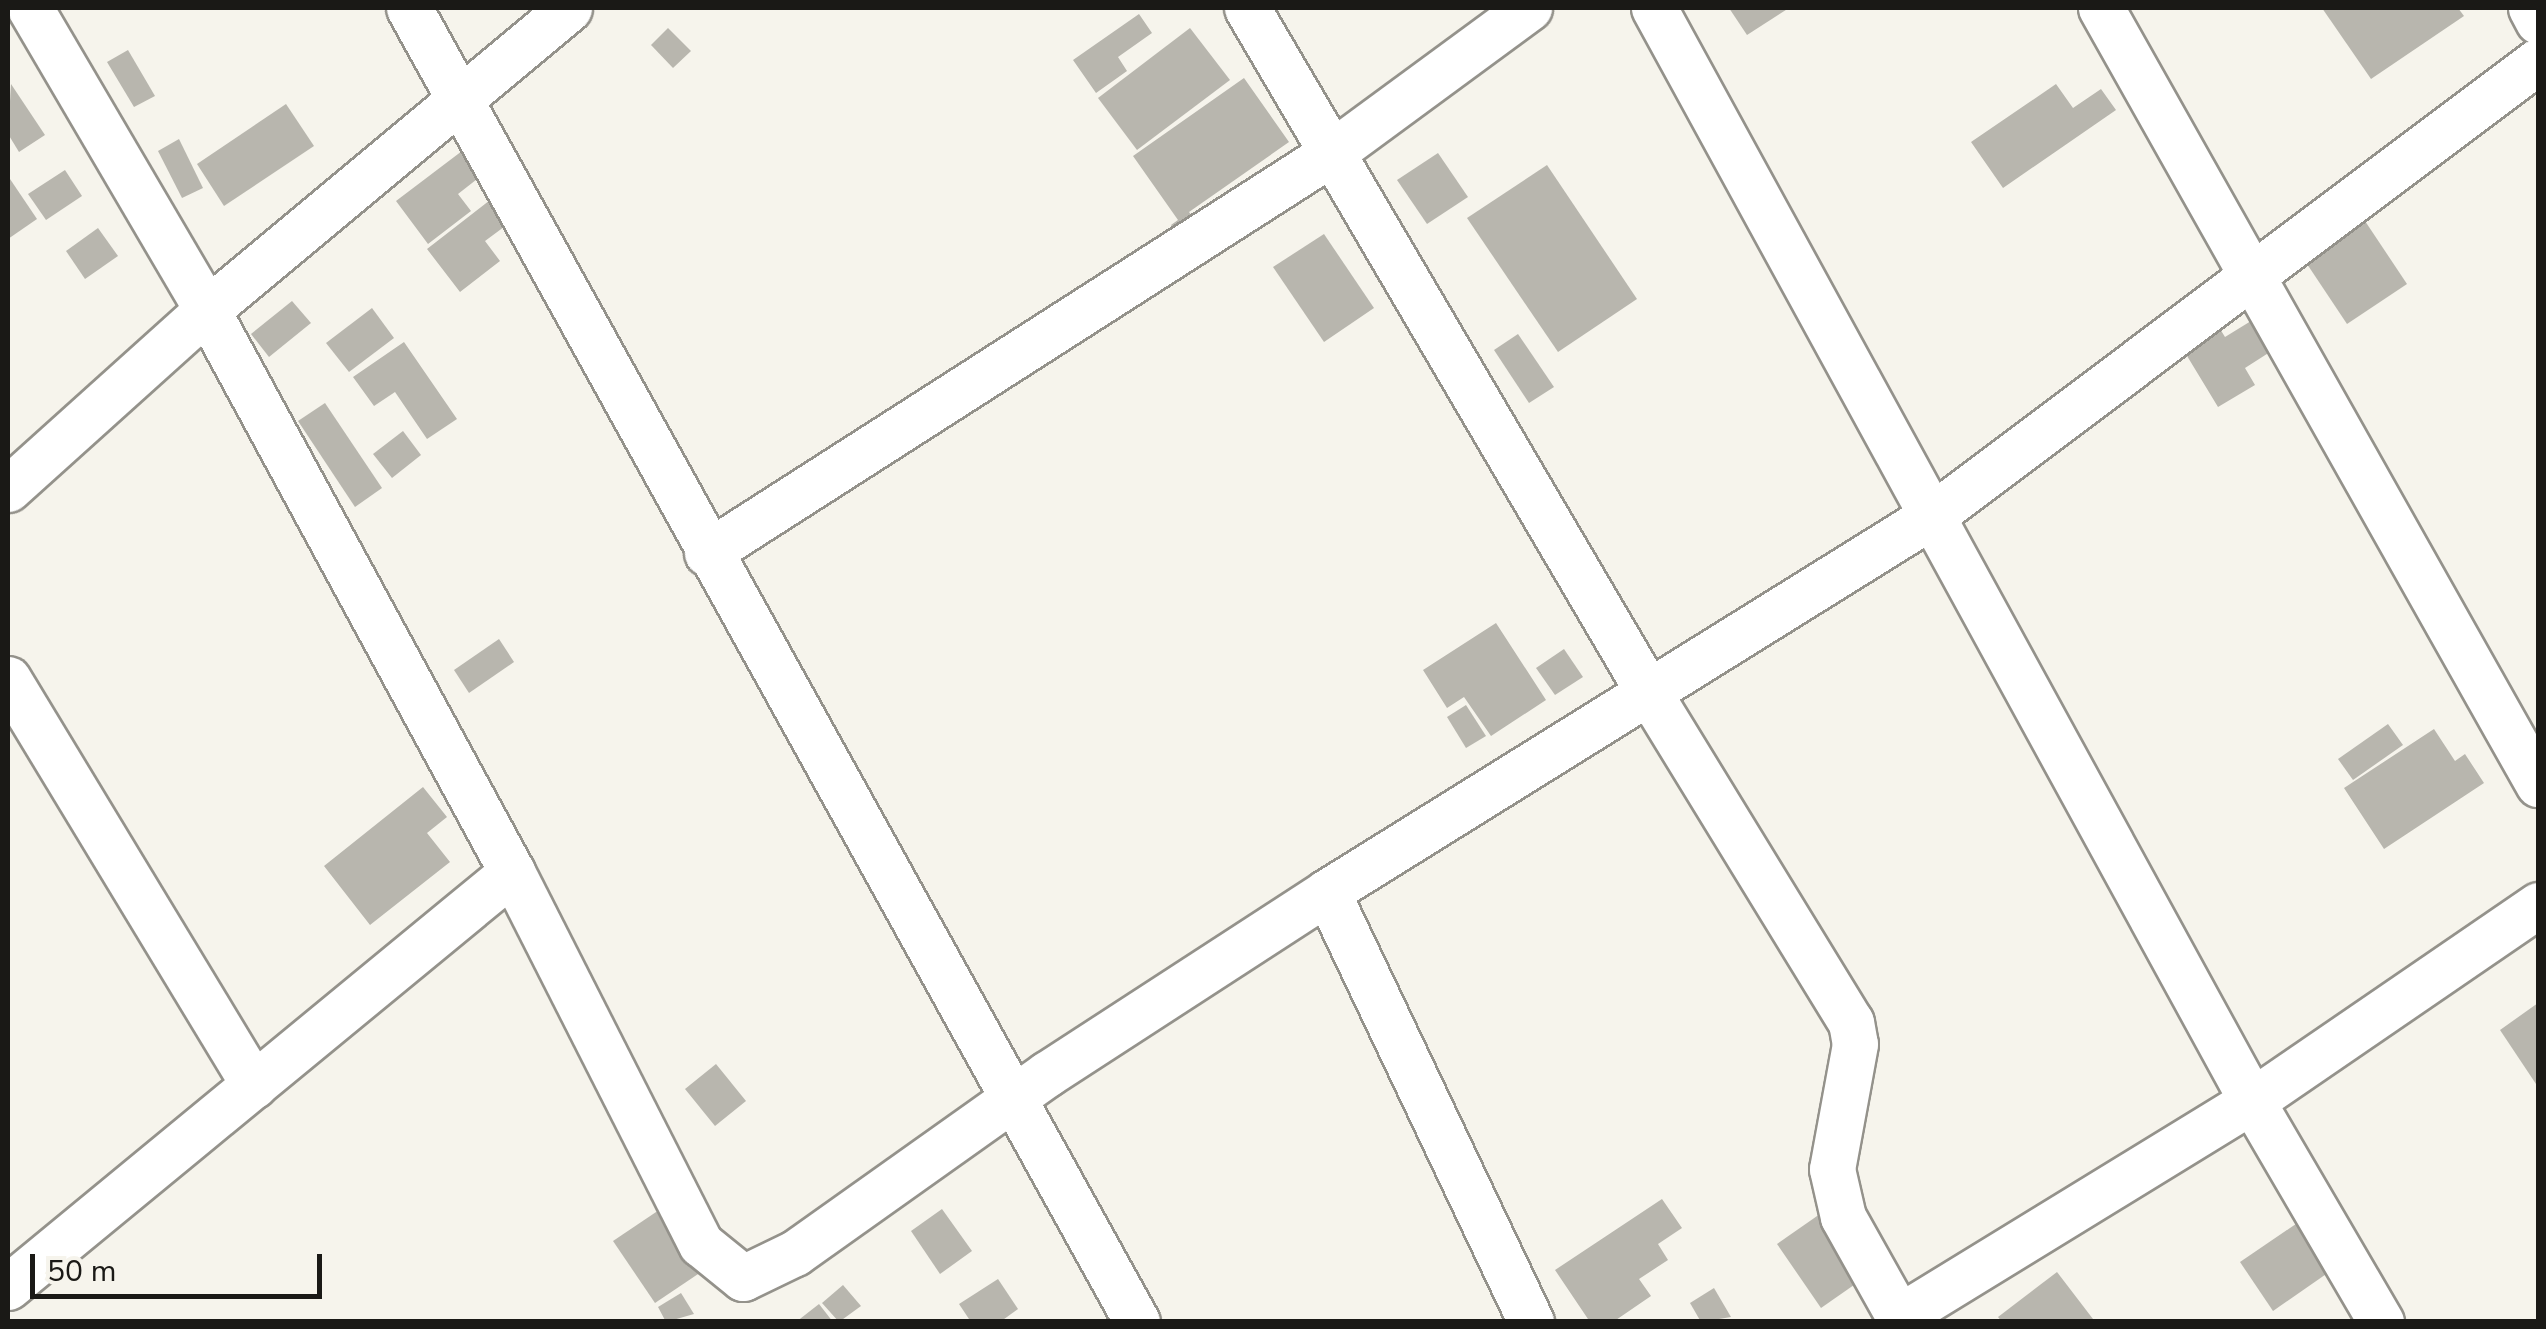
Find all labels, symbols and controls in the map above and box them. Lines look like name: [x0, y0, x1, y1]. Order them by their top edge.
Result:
scale bar: [35, 1234, 328, 1296]
text: 50 m: [47, 1251, 116, 1292]

